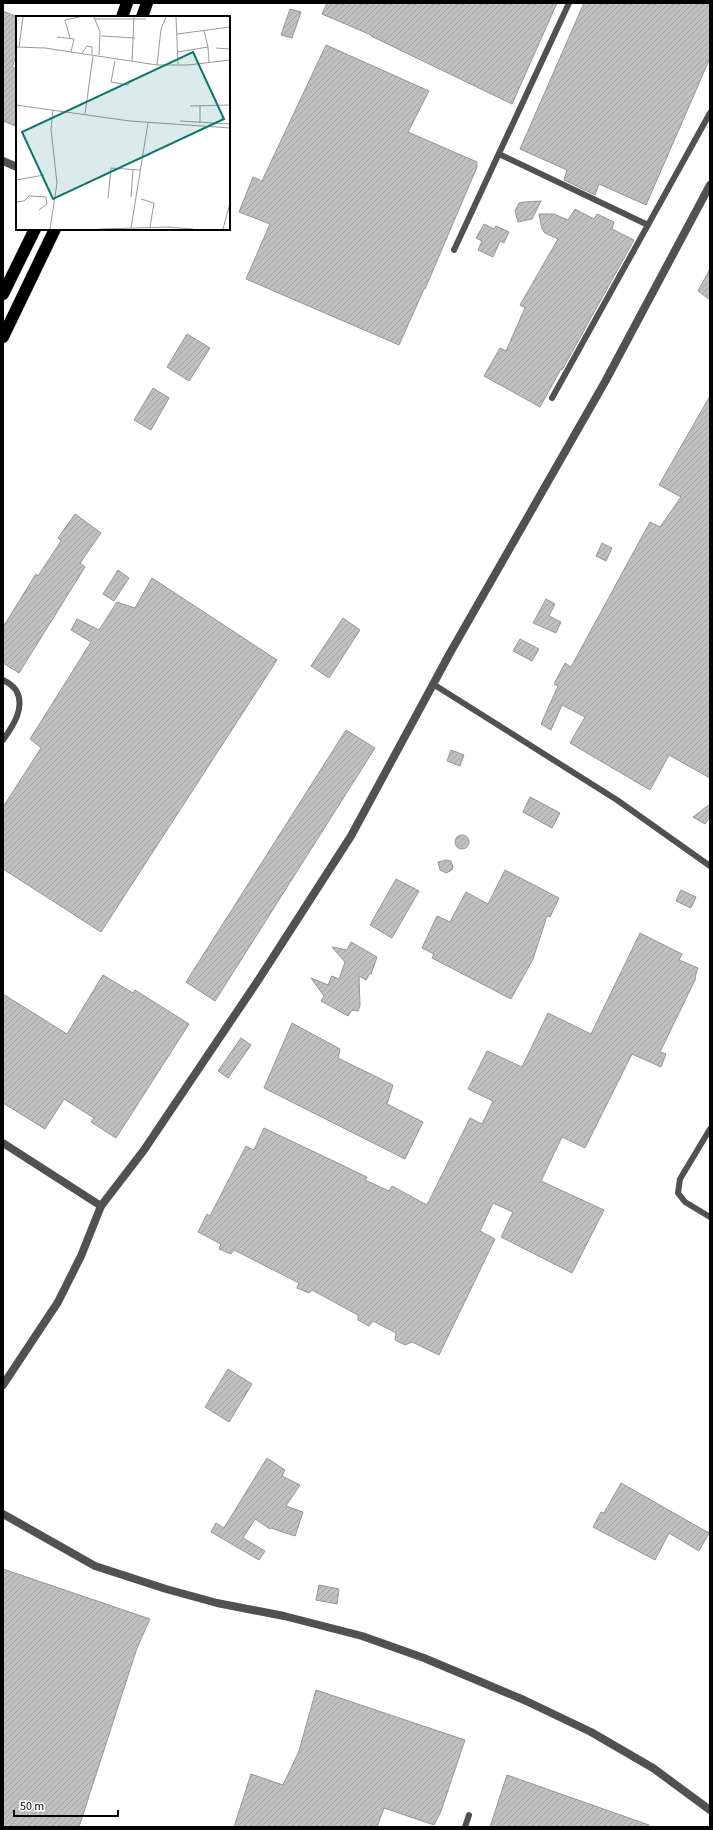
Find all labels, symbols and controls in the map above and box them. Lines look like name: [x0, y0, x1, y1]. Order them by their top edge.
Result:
inset map: [16, 16, 230, 230]
scale bar: [14, 1792, 118, 1818]
text: 50 m: [20, 1798, 44, 1815]

